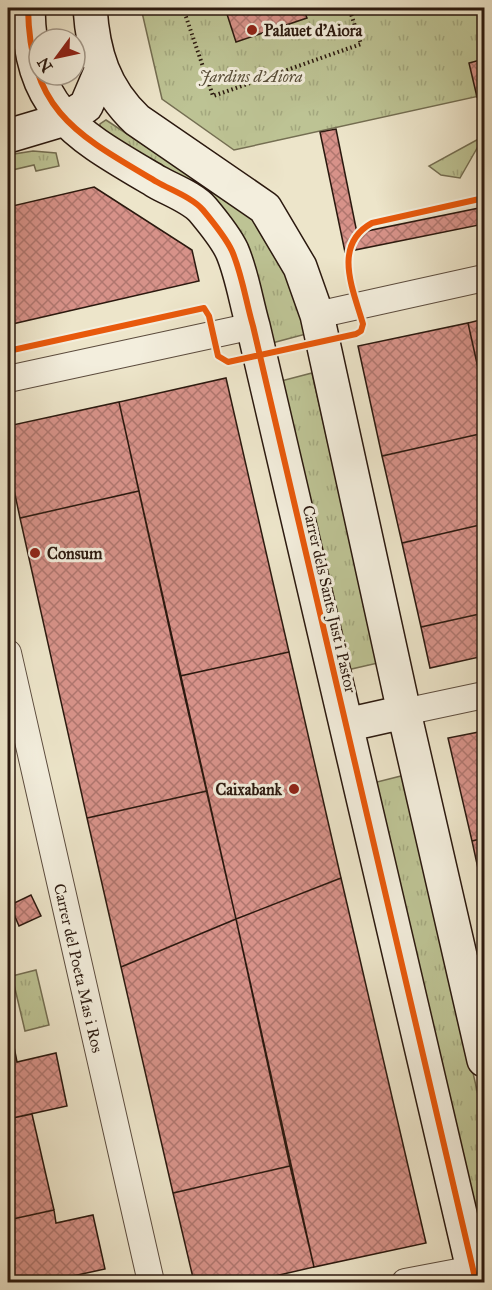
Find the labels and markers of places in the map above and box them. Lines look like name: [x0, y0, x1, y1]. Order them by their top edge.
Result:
place label: Palauet d'Aiora: [264, 21, 364, 40]
marker: Palauet d'Aiora: [245, 23, 259, 37]
place label: Consum: [47, 544, 103, 563]
marker: Consum: [28, 546, 42, 560]
place label: Caixabank: [215, 780, 283, 799]
marker: Caixabank: [287, 782, 301, 796]

